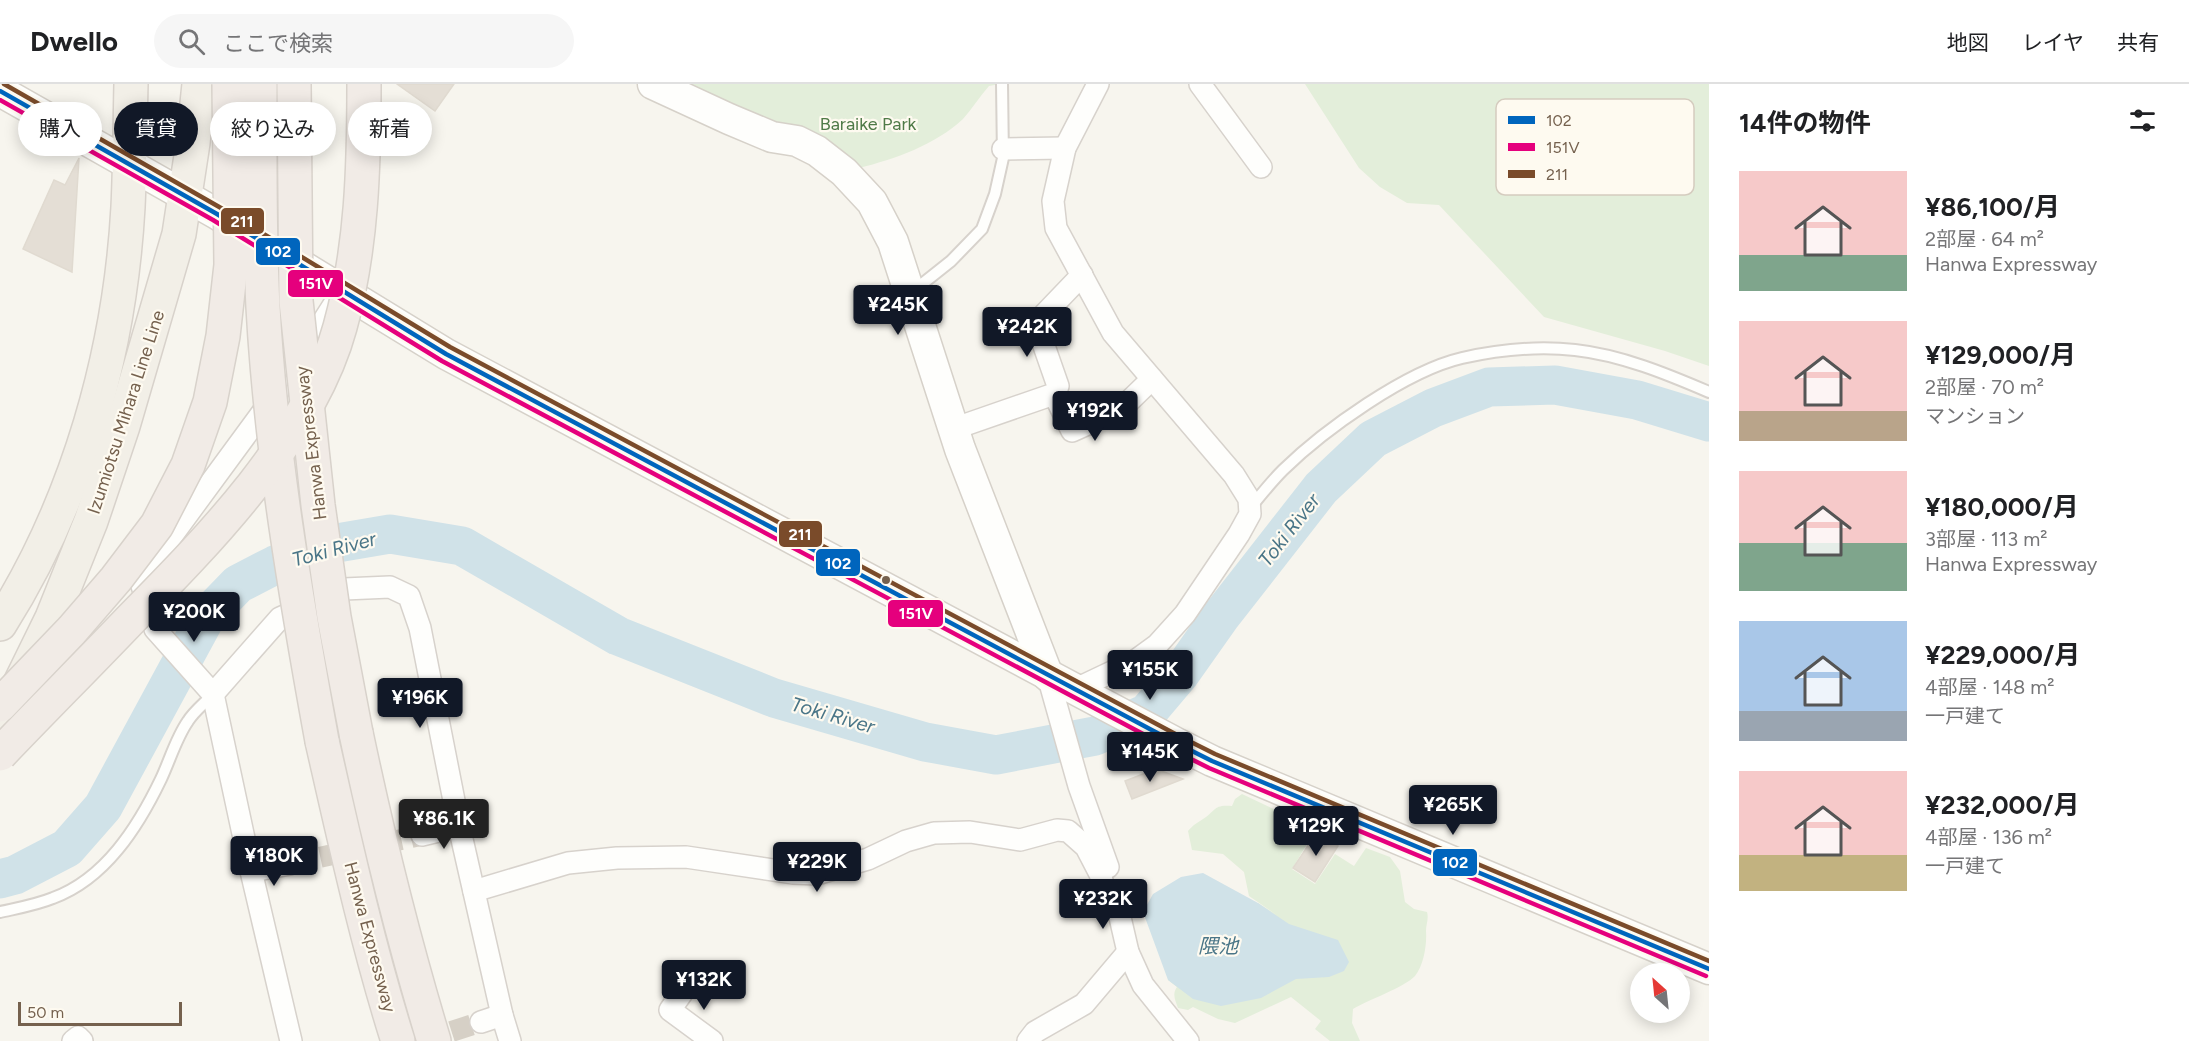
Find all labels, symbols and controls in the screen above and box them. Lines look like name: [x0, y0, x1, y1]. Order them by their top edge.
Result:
search box: [154, 14, 574, 68]
text: Dwello: [30, 24, 118, 58]
icon: search: [175, 25, 208, 58]
text: ここで検索: [223, 30, 333, 57]
text: 地図: [1947, 30, 1989, 55]
text: レイヤ: [2022, 30, 2084, 55]
text: 共有: [2117, 30, 2159, 55]
legend: [1496, 99, 1694, 195]
chip: 購入: [18, 102, 102, 156]
chip: 賃貸: [114, 102, 198, 156]
chip: 絞り込み: [210, 102, 336, 156]
chip: 新着: [348, 102, 432, 156]
icon: filters: [2126, 104, 2159, 137]
text: 14件の物件: [1739, 107, 1870, 139]
text: 102: [1546, 111, 1572, 130]
park label: Baraike Park: [820, 113, 917, 135]
text: 151V: [1546, 138, 1580, 157]
text: 211: [1546, 165, 1568, 184]
text: ¥86,100/月: [1925, 191, 2060, 223]
icon: home: [1787, 195, 1859, 267]
line badge: 211: [220, 207, 265, 235]
text: 211: [231, 212, 253, 231]
text: 2部屋 · 64 m²: [1925, 227, 2044, 251]
line badge: 102: [255, 237, 301, 266]
text: 102: [265, 242, 291, 261]
text: Hanwa Expressway: [1925, 252, 2097, 276]
line badge: 151V: [287, 269, 344, 298]
text: 151V: [299, 274, 334, 293]
pin: ¥245K: [856, 285, 940, 336]
text: ¥245K: [867, 292, 929, 316]
street label: Izumiotsu Mihara Line Line: [83, 307, 169, 517]
pin: ¥242K: [985, 307, 1069, 358]
text: ¥242K: [996, 314, 1058, 338]
text: ¥129,000/月: [1925, 339, 2076, 371]
icon: home: [1787, 345, 1859, 417]
street label: Hanwa Expressway: [291, 364, 331, 521]
text: 2部屋 · 70 m²: [1925, 375, 2044, 399]
pin: ¥192K: [1053, 391, 1137, 442]
text: ¥192K: [1067, 398, 1123, 422]
text: マンション: [1925, 404, 2025, 428]
water label: Toki River: [1253, 488, 1326, 571]
text: ¥180,000/月: [1925, 491, 2079, 523]
icon: home: [1787, 495, 1859, 567]
line badge: 211: [778, 520, 823, 548]
text: 211: [789, 525, 811, 544]
water label: Toki River: [289, 526, 380, 572]
text: 3部屋 · 113 m²: [1925, 527, 2047, 551]
line badge: 102: [815, 548, 861, 577]
text: Hanwa Expressway: [1925, 552, 2097, 576]
text: 102: [825, 554, 851, 573]
unlabelled marker: [880, 574, 892, 586]
pin: ¥200K: [152, 592, 236, 643]
text: ¥200K: [163, 599, 225, 623]
line badge: 151V: [887, 599, 944, 628]
text: 151V: [899, 604, 934, 623]
text: ¥229,000/月: [1925, 639, 2080, 671]
icon: home: [1787, 645, 1859, 717]
pin: ¥155K: [1108, 650, 1192, 701]
text: ¥155K: [1122, 657, 1178, 681]
text: 4部屋 · 148 m²: [1925, 675, 2055, 699]
pin: ¥196K: [378, 678, 462, 729]
text: ¥196K: [392, 685, 448, 709]
water label: Toki River: [788, 692, 879, 739]
text: 一戸建て: [1925, 704, 2005, 728]
pin: ¥145K: [1108, 732, 1192, 783]
text: ¥145K: [1121, 739, 1179, 763]
pin: ¥265K: [1411, 785, 1495, 836]
text: ¥232,000/月: [1925, 789, 2080, 821]
text: ¥265K: [1423, 792, 1483, 816]
icon: home: [1787, 795, 1859, 867]
pin: ¥86.1K: [395, 799, 493, 850]
text: ¥86.1K: [413, 806, 475, 830]
pin: ¥129K: [1274, 806, 1358, 857]
text: ¥129K: [1288, 813, 1344, 837]
text: 4部屋 · 136 m²: [1925, 825, 2052, 849]
pin: ¥180K: [232, 836, 316, 887]
pin: ¥229K: [775, 842, 859, 893]
text: ¥180K: [245, 843, 303, 867]
line badge: 102: [1432, 848, 1478, 877]
text: ¥229K: [787, 849, 847, 873]
text: 102: [1442, 853, 1468, 872]
text: 一戸建て: [1925, 854, 2005, 878]
street label: Hanwa Expressway: [339, 859, 401, 1015]
pin: ¥232K: [1061, 879, 1145, 930]
text: ¥232K: [1073, 886, 1133, 910]
water label: 隈池: [1198, 934, 1240, 958]
pin: ¥132K: [662, 960, 746, 1011]
north arrow: [1630, 963, 1690, 1023]
map controls: [1630, 963, 1690, 1023]
text: ¥132K: [676, 967, 732, 991]
scale bar: [18, 999, 182, 1026]
text: 50 m: [27, 1003, 64, 1022]

